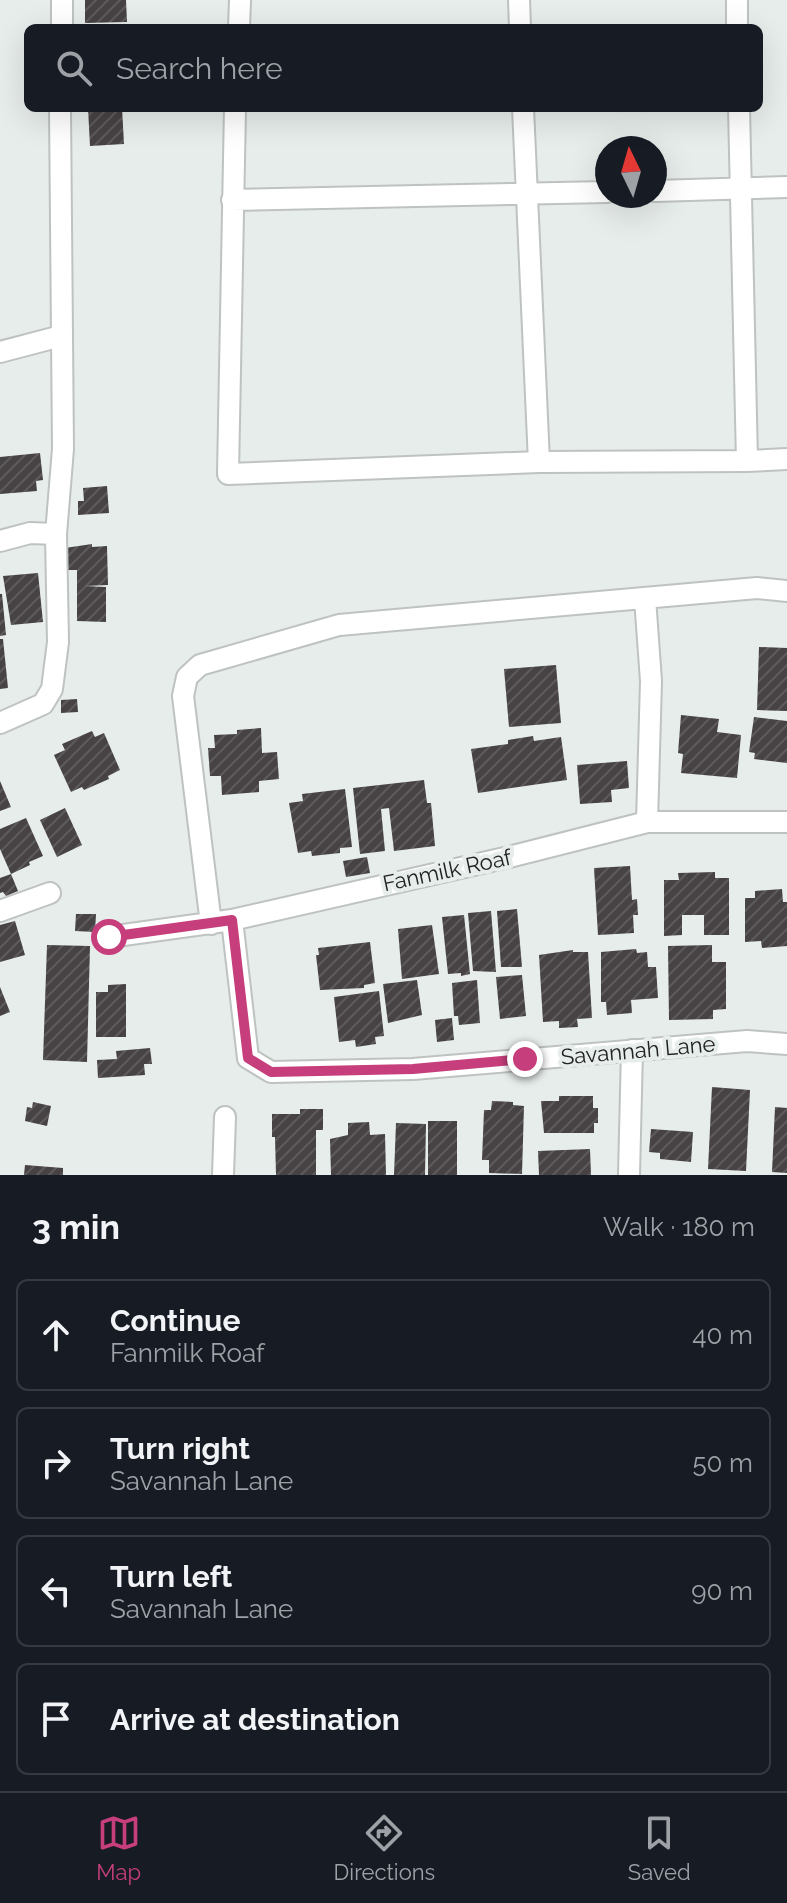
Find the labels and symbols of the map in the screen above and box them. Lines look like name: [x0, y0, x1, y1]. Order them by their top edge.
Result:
north arrow: [595, 136, 667, 208]
street label: Fanmilk Roaf: [380, 844, 514, 896]
route start: [91, 919, 127, 955]
street label: Savannah Lane: [560, 1030, 716, 1070]
route end: [507, 1041, 543, 1077]

